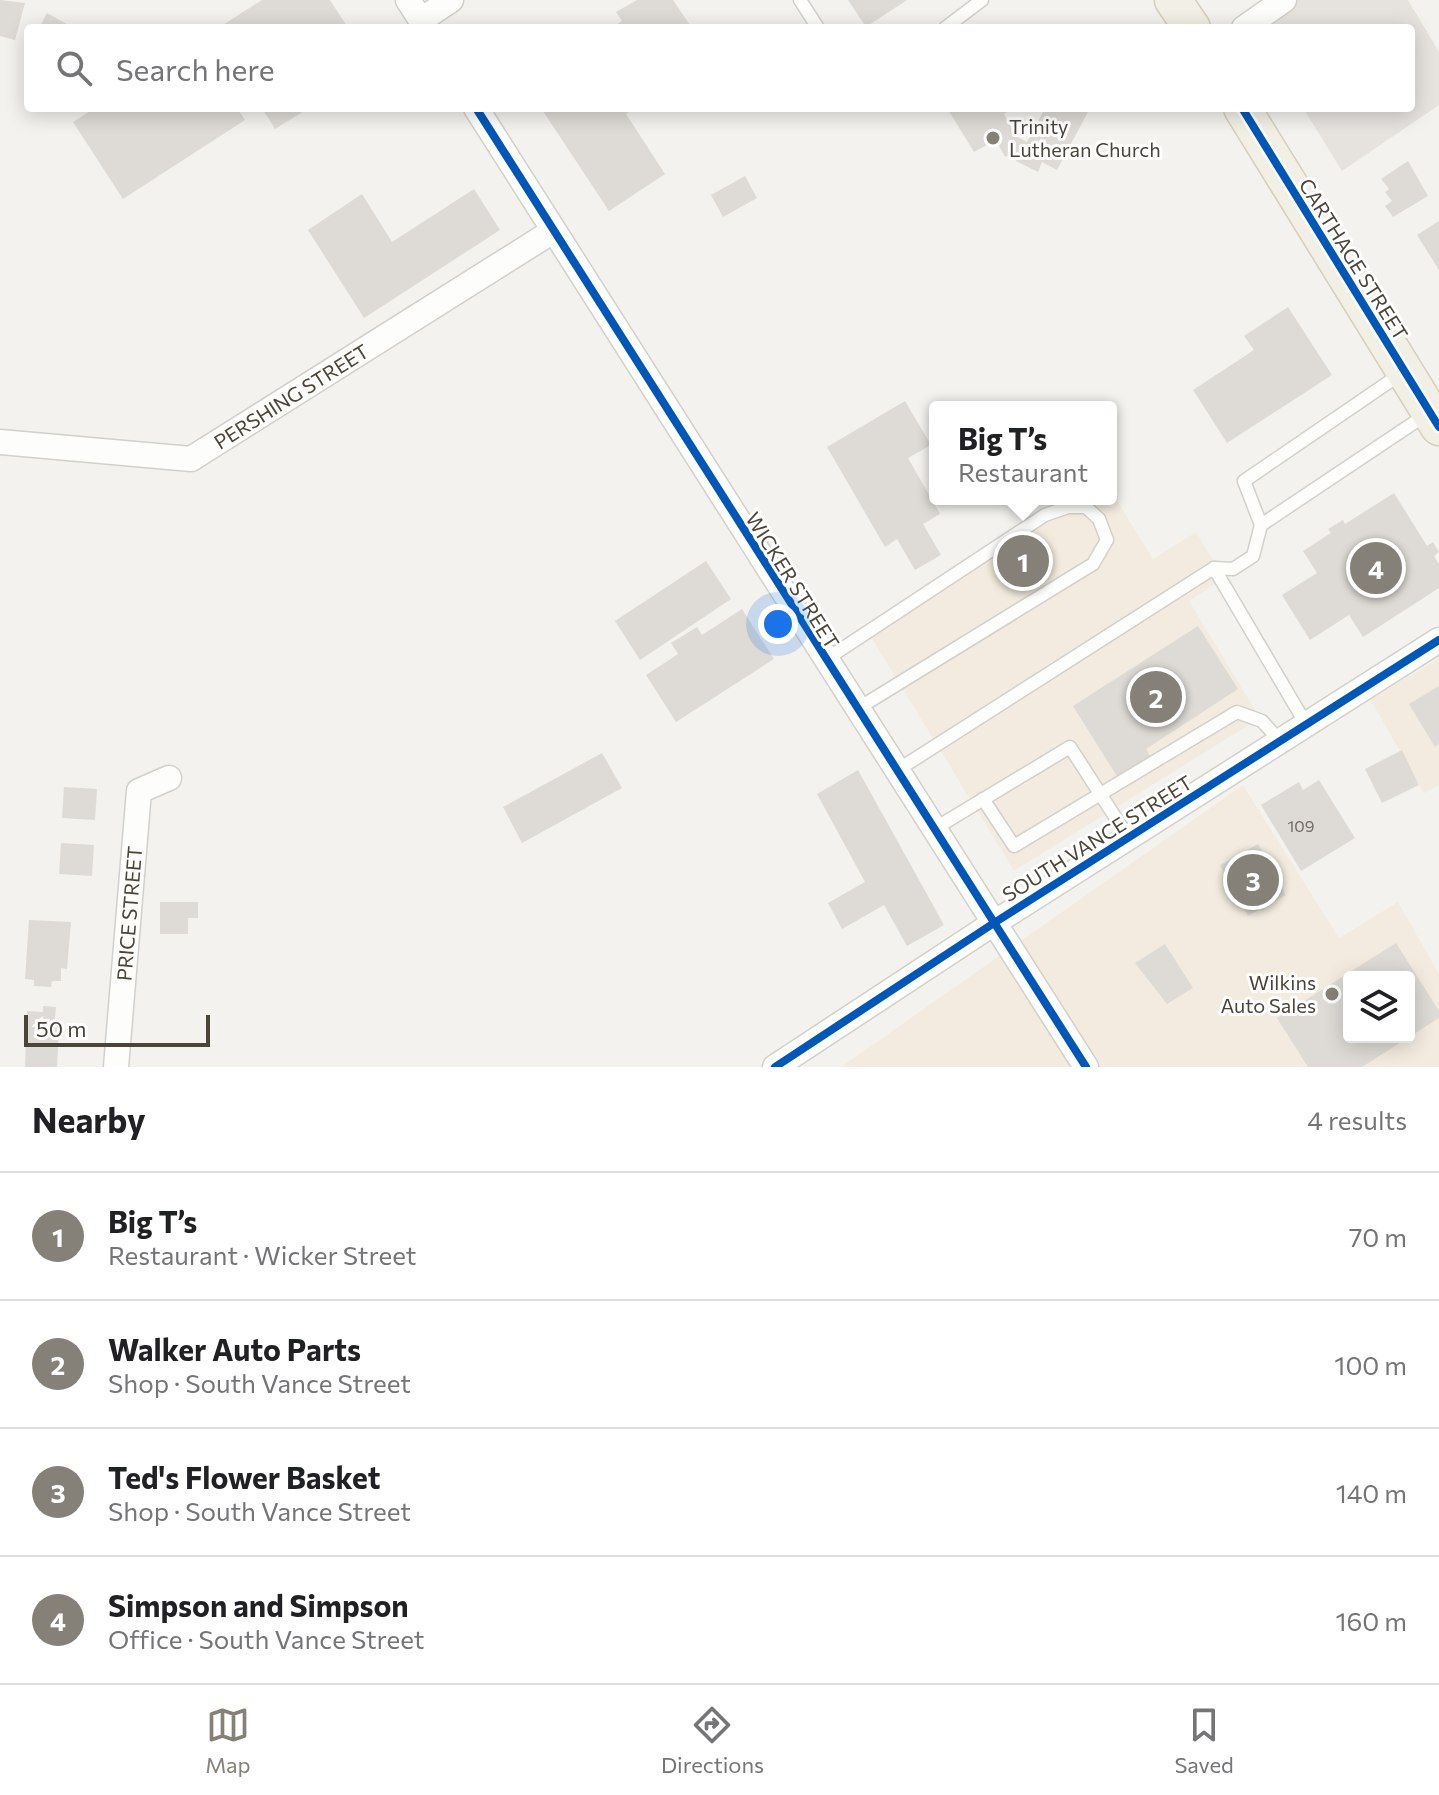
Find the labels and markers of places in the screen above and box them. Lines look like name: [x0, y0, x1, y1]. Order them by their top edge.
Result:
place label: Trinity Lutheran Church: [1009, 114, 1161, 161]
marker: Trinity Lutheran Church: [984, 129, 1002, 147]
pin: 1: [997, 531, 1049, 591]
pin: 4: [1350, 538, 1402, 598]
pin: 2: [1130, 667, 1182, 727]
pin: 3: [1227, 850, 1279, 910]
place label: Wilkins Auto Sales: [1220, 970, 1316, 1017]
marker: Wilkins Auto Sales: [1323, 985, 1341, 1003]

